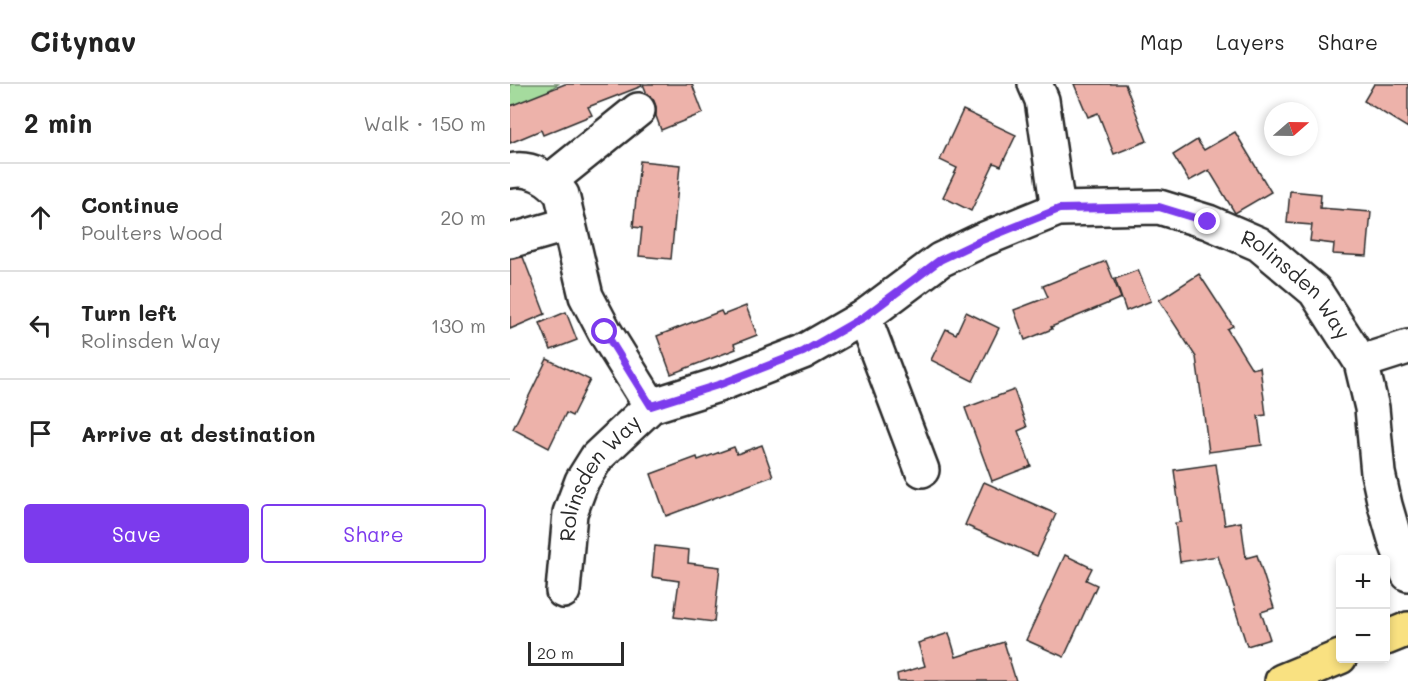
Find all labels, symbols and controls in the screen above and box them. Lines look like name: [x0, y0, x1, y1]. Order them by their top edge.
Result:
text: Citynav: [30, 23, 136, 59]
text: Map: [1140, 28, 1183, 55]
text: Layers: [1216, 28, 1285, 55]
text: Share: [1318, 28, 1378, 55]
north arrow: [1264, 102, 1318, 156]
text: 2 min: [24, 106, 92, 140]
text: Walk · 150 m: [364, 110, 486, 136]
text: Continue: [81, 190, 179, 219]
icon: ahead: [24, 201, 57, 234]
text: 20 m: [440, 204, 486, 230]
route end: [1194, 208, 1220, 234]
text: Poulters Wood: [81, 219, 222, 245]
street label: Rolinsden Way: [1237, 223, 1358, 344]
text: Turn left: [81, 298, 177, 327]
icon: left: [24, 309, 57, 342]
text: 130 m: [431, 312, 486, 338]
route start: [591, 318, 617, 344]
text: Rolinsden Way: [81, 327, 221, 353]
street label: Rolinsden Way: [552, 408, 646, 543]
icon: arrive: [24, 417, 57, 450]
text: Arrive at destination: [81, 419, 316, 448]
button: Save: [24, 504, 249, 563]
button: Share: [261, 504, 486, 563]
map controls: [1336, 555, 1390, 663]
button: +: [1336, 555, 1390, 609]
button: −: [1336, 609, 1390, 663]
scale bar: [528, 639, 624, 666]
text: 20 m: [537, 642, 574, 663]

